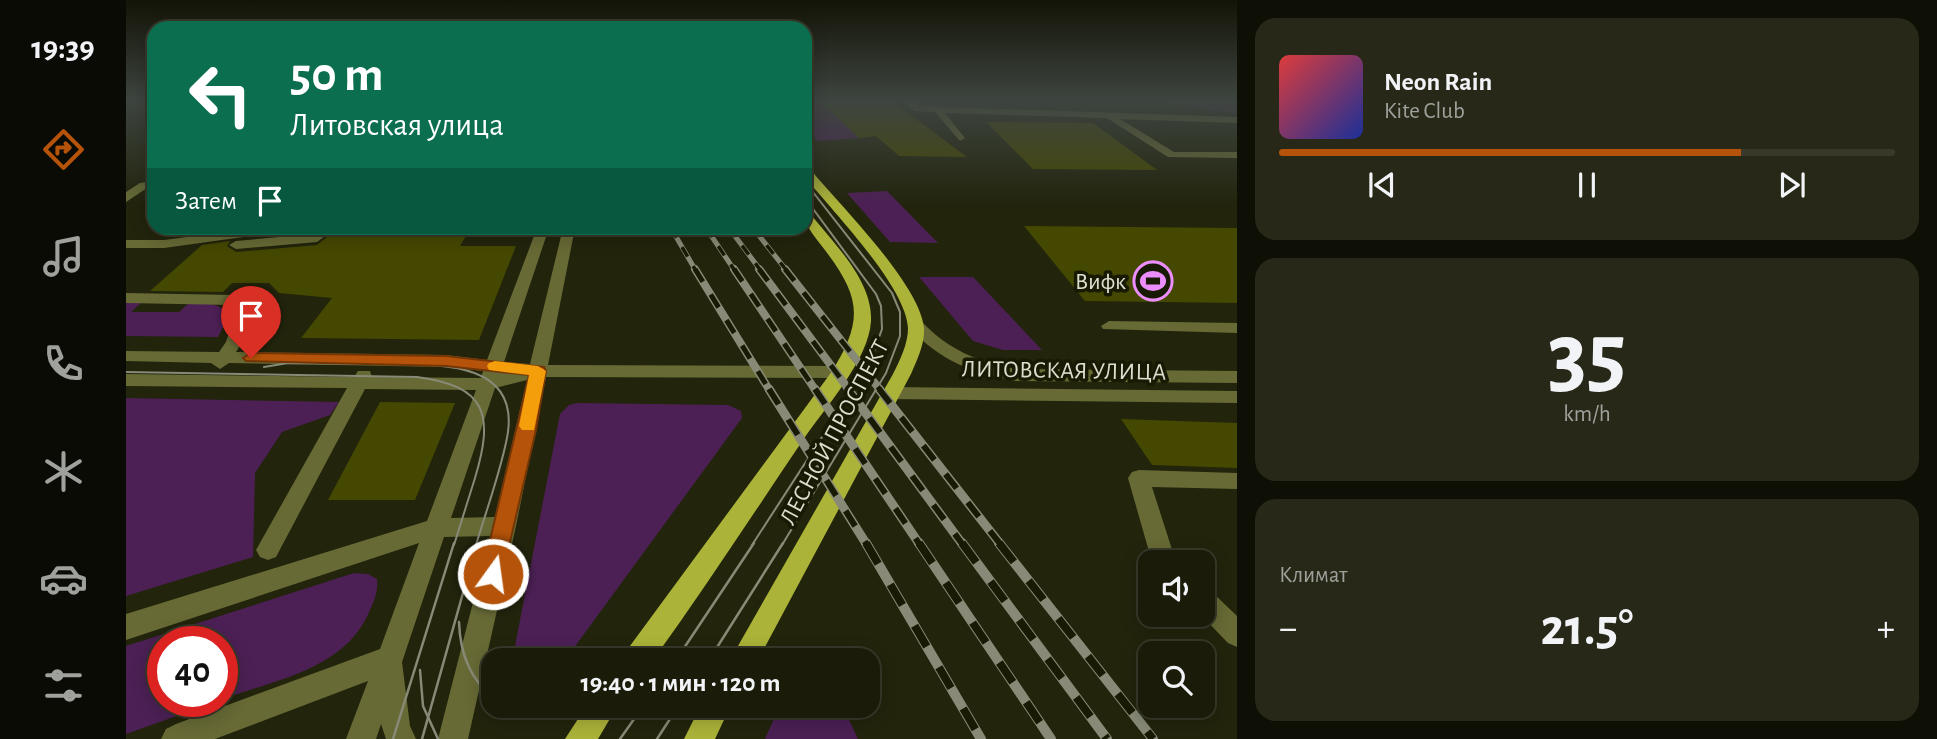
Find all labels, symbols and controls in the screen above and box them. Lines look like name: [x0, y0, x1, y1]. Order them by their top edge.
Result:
text: 19:39: [31, 32, 95, 64]
icon: left: [175, 49, 266, 140]
text: 50 m: [290, 51, 384, 100]
text: Neon Rain: [1384, 69, 1492, 95]
text: Kite Club: [1384, 100, 1465, 123]
text: Литовская улица: [290, 109, 504, 141]
icon: directions: [39, 125, 88, 174]
icon: previous: [1363, 166, 1401, 204]
icon: pause: [1568, 166, 1606, 204]
icon: next: [1773, 166, 1811, 204]
icon: arrive: [251, 182, 289, 220]
text: Затем: [175, 188, 237, 214]
icon: music: [39, 232, 88, 281]
sports icon: Вифк: [1132, 260, 1174, 302]
place label: Вифк: [1075, 270, 1126, 294]
pin: [221, 286, 281, 358]
icon: arrive: [232, 297, 270, 335]
text: 35: [1548, 310, 1626, 401]
street label: ЛЕСНОЙ ПРОСПЕКТ: [776, 335, 894, 529]
icon: phone: [39, 339, 88, 388]
street label: ЛИТОВСКАЯ УЛИЦА: [961, 357, 1167, 385]
text: km/h: [1563, 403, 1611, 426]
icon: climate: [39, 447, 88, 496]
position arrow: [456, 537, 530, 611]
map controls: [1138, 550, 1215, 718]
button: sound: [1138, 550, 1215, 627]
icon: car: [39, 554, 88, 603]
text: Климат: [1279, 564, 1348, 587]
text: 21.5°: [1541, 602, 1633, 654]
text: −: [1279, 610, 1297, 648]
text: +: [1877, 610, 1895, 648]
speed limit sign: 40: [147, 626, 238, 717]
button: search: [1138, 641, 1215, 718]
icon: filters: [39, 661, 88, 710]
text: 19:40 · 1 мин · 120 m: [580, 670, 781, 696]

